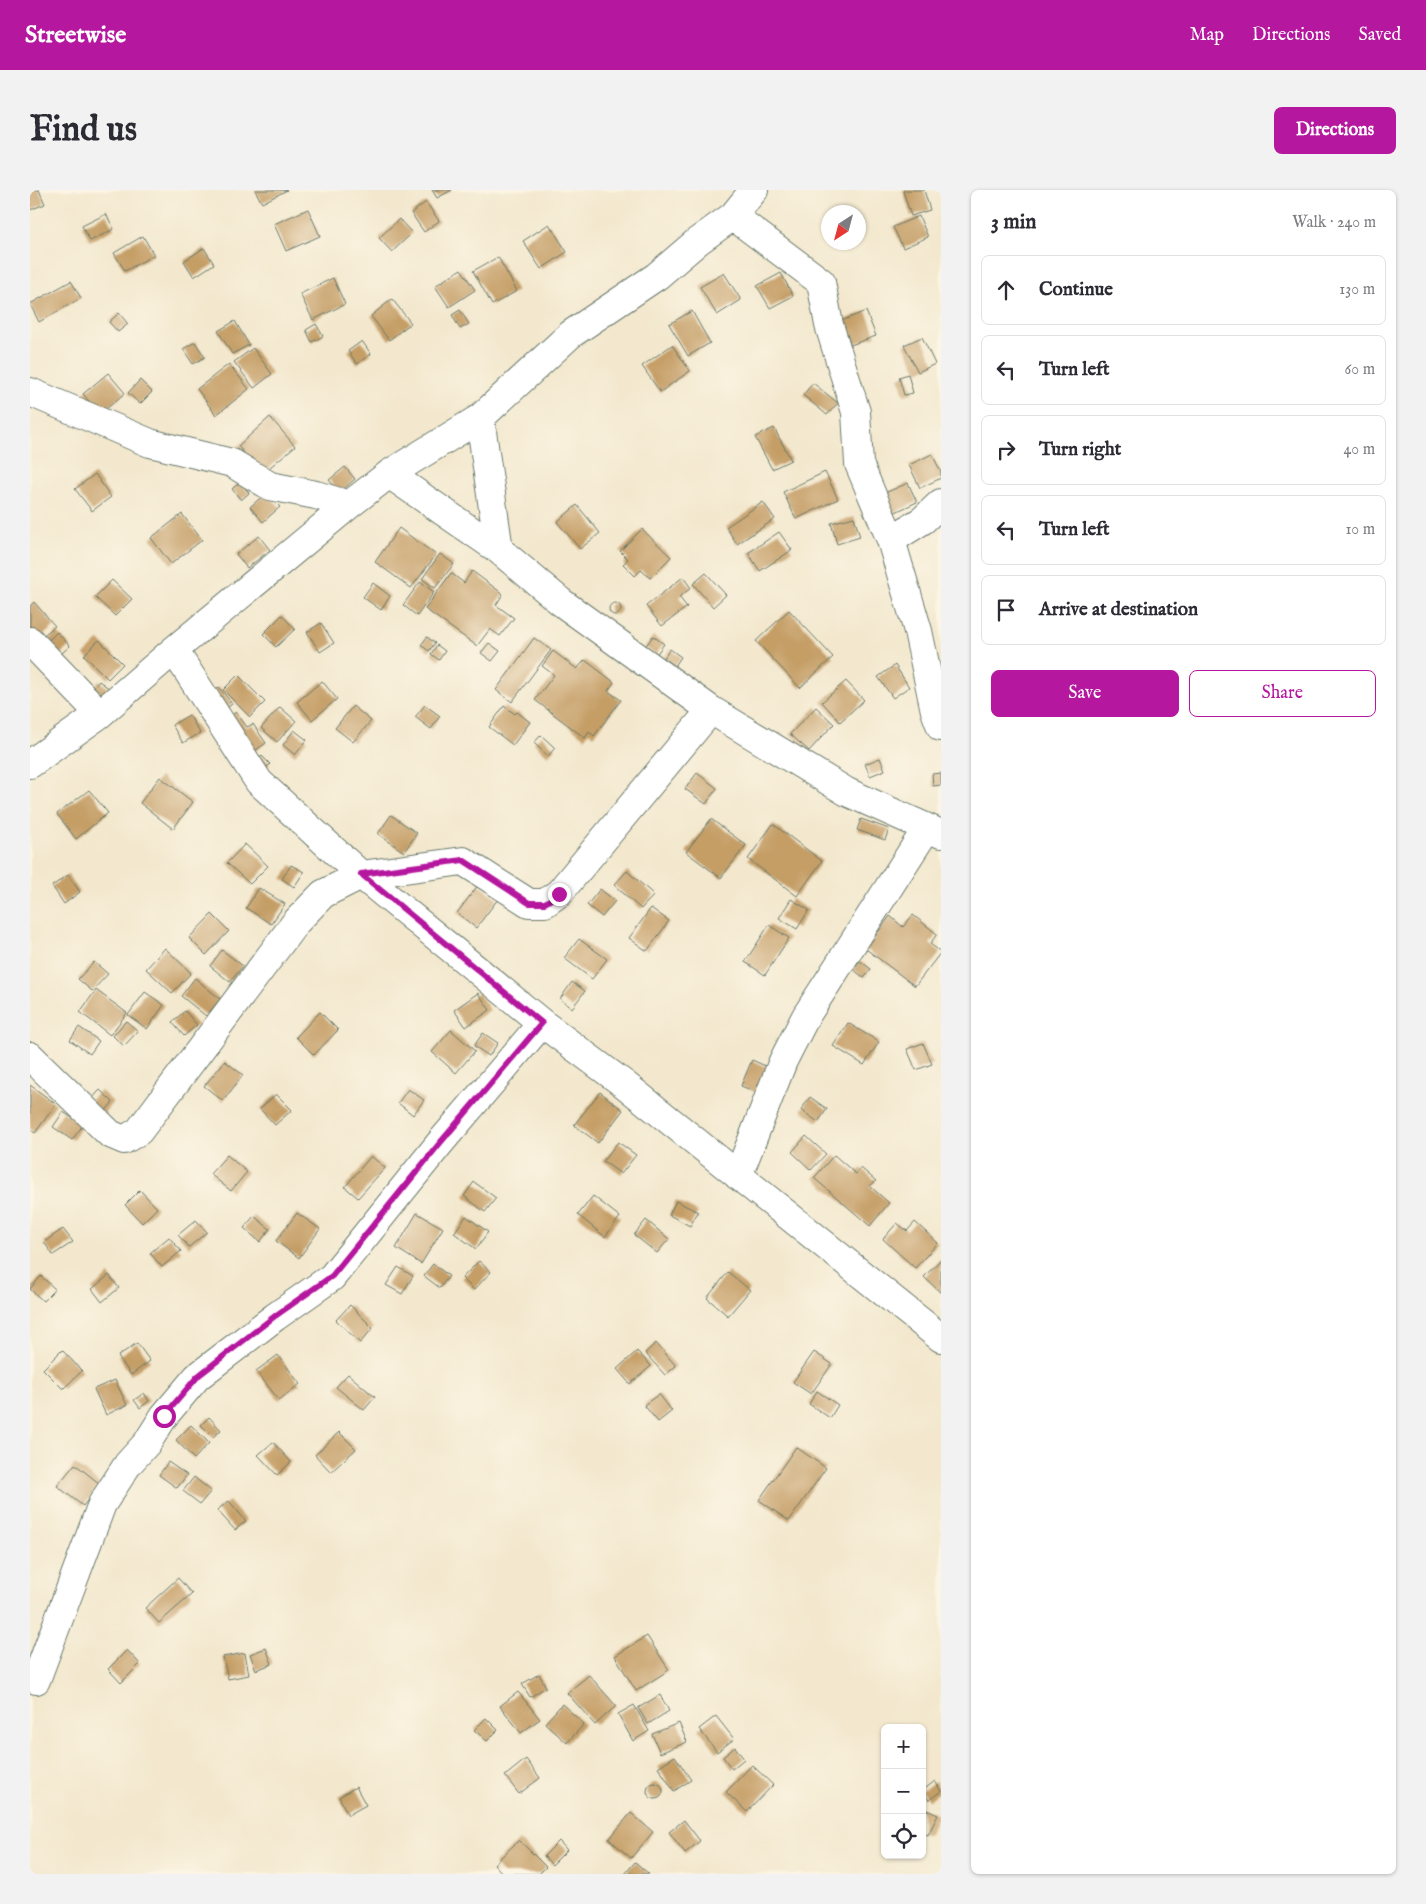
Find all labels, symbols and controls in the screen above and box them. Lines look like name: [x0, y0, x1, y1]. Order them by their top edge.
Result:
text: Streetwise: [25, 20, 126, 51]
text: Map: [1190, 24, 1224, 47]
text: Directions: [1252, 24, 1330, 47]
text: Saved: [1358, 24, 1401, 47]
button: Directions: [1274, 107, 1396, 154]
text: Find us: [30, 108, 137, 153]
north arrow: [821, 205, 866, 250]
text: 3 min: [991, 209, 1036, 236]
text: Walk · 240 m: [1292, 213, 1376, 233]
icon: ahead: [992, 276, 1020, 304]
text: Continue: [1039, 278, 1113, 302]
text: 130 m: [1339, 280, 1375, 300]
icon: left: [992, 356, 1020, 384]
text: Turn left: [1039, 358, 1110, 382]
text: 60 m: [1345, 360, 1375, 380]
icon: right: [992, 436, 1020, 464]
text: Turn right: [1039, 438, 1121, 462]
text: 40 m: [1343, 440, 1375, 460]
icon: left: [992, 516, 1020, 544]
text: Turn left: [1039, 518, 1110, 542]
text: 10 m: [1345, 520, 1375, 540]
icon: arrive: [992, 596, 1020, 624]
text: Arrive at destination: [1039, 598, 1198, 622]
button: Save: [991, 670, 1179, 717]
button: Share: [1189, 670, 1376, 717]
route end: [548, 883, 571, 906]
route start: [153, 1405, 176, 1428]
map controls: [881, 1724, 926, 1859]
button: +: [881, 1724, 926, 1769]
button: −: [881, 1769, 926, 1814]
button: locate: [881, 1814, 926, 1859]

